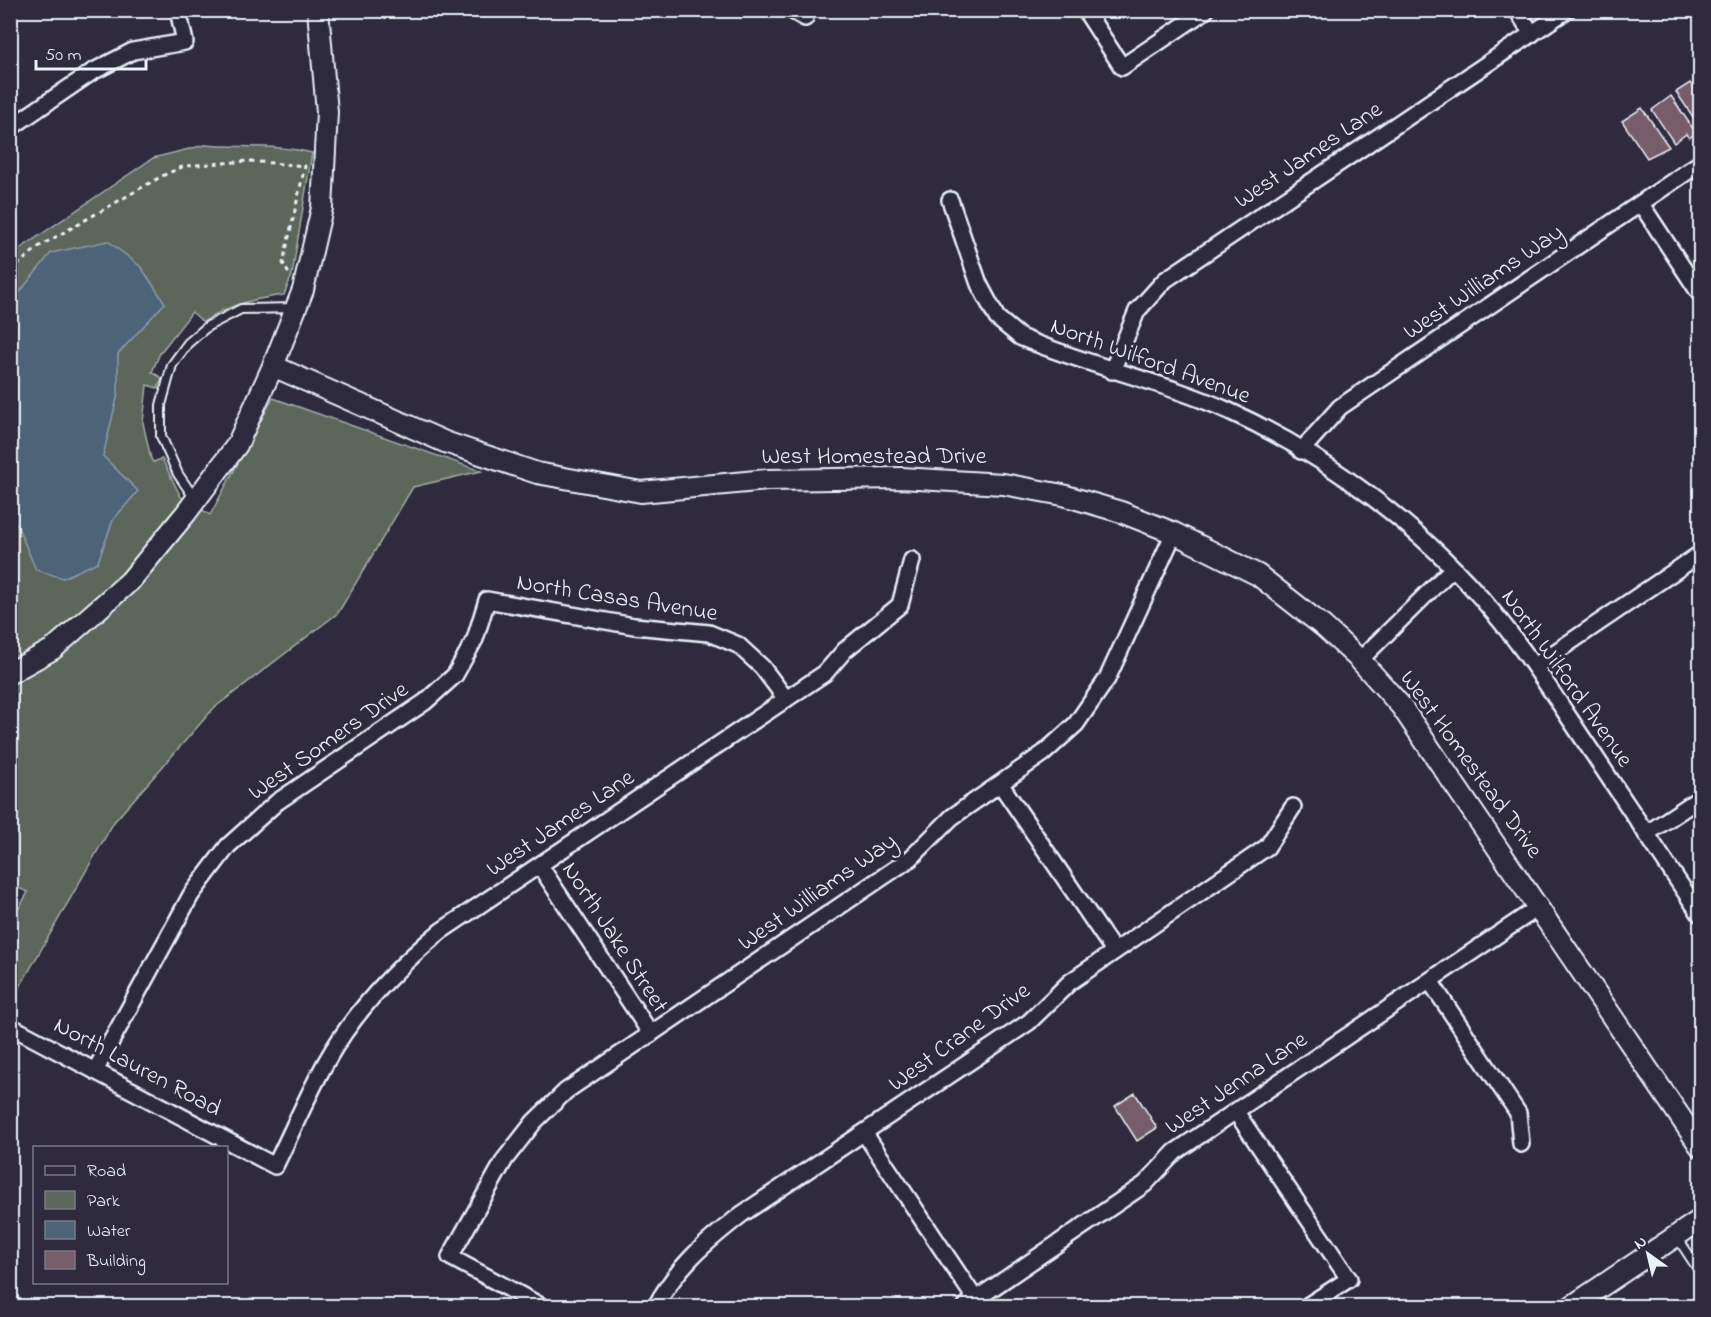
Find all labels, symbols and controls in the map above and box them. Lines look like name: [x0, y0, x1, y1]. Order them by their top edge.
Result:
scale bar: [36, 33, 146, 71]
text: 50 m: [45, 43, 82, 69]
street label: West James Lane: [1228, 93, 1390, 219]
street label: West Williams Way: [1397, 216, 1572, 351]
street label: North Wilford Avenue: [1045, 310, 1255, 415]
street label: West Homestead Drive: [761, 440, 987, 475]
street label: North Casas Avenue: [514, 566, 720, 632]
street label: North Wilford Avenue: [1491, 583, 1641, 775]
street label: West Homestead Drive: [1390, 664, 1550, 867]
street label: West Somers Drive: [242, 673, 417, 810]
street label: West James Lane: [480, 761, 642, 887]
street label: West Williams Way: [731, 825, 905, 962]
street label: North Jake Street: [552, 856, 676, 1020]
street label: West Crane Drive: [882, 974, 1038, 1102]
street label: North Lauren Road: [47, 1009, 227, 1127]
street label: West Jenna Lane: [1159, 1023, 1315, 1145]
legend: [33, 1146, 228, 1284]
text: Road: [87, 1159, 126, 1185]
text: Park: [87, 1189, 120, 1215]
text: Water: [87, 1219, 131, 1245]
north arrow: [1618, 1224, 1678, 1284]
text: N: [1630, 1230, 1652, 1256]
text: Building: [86, 1249, 146, 1276]

